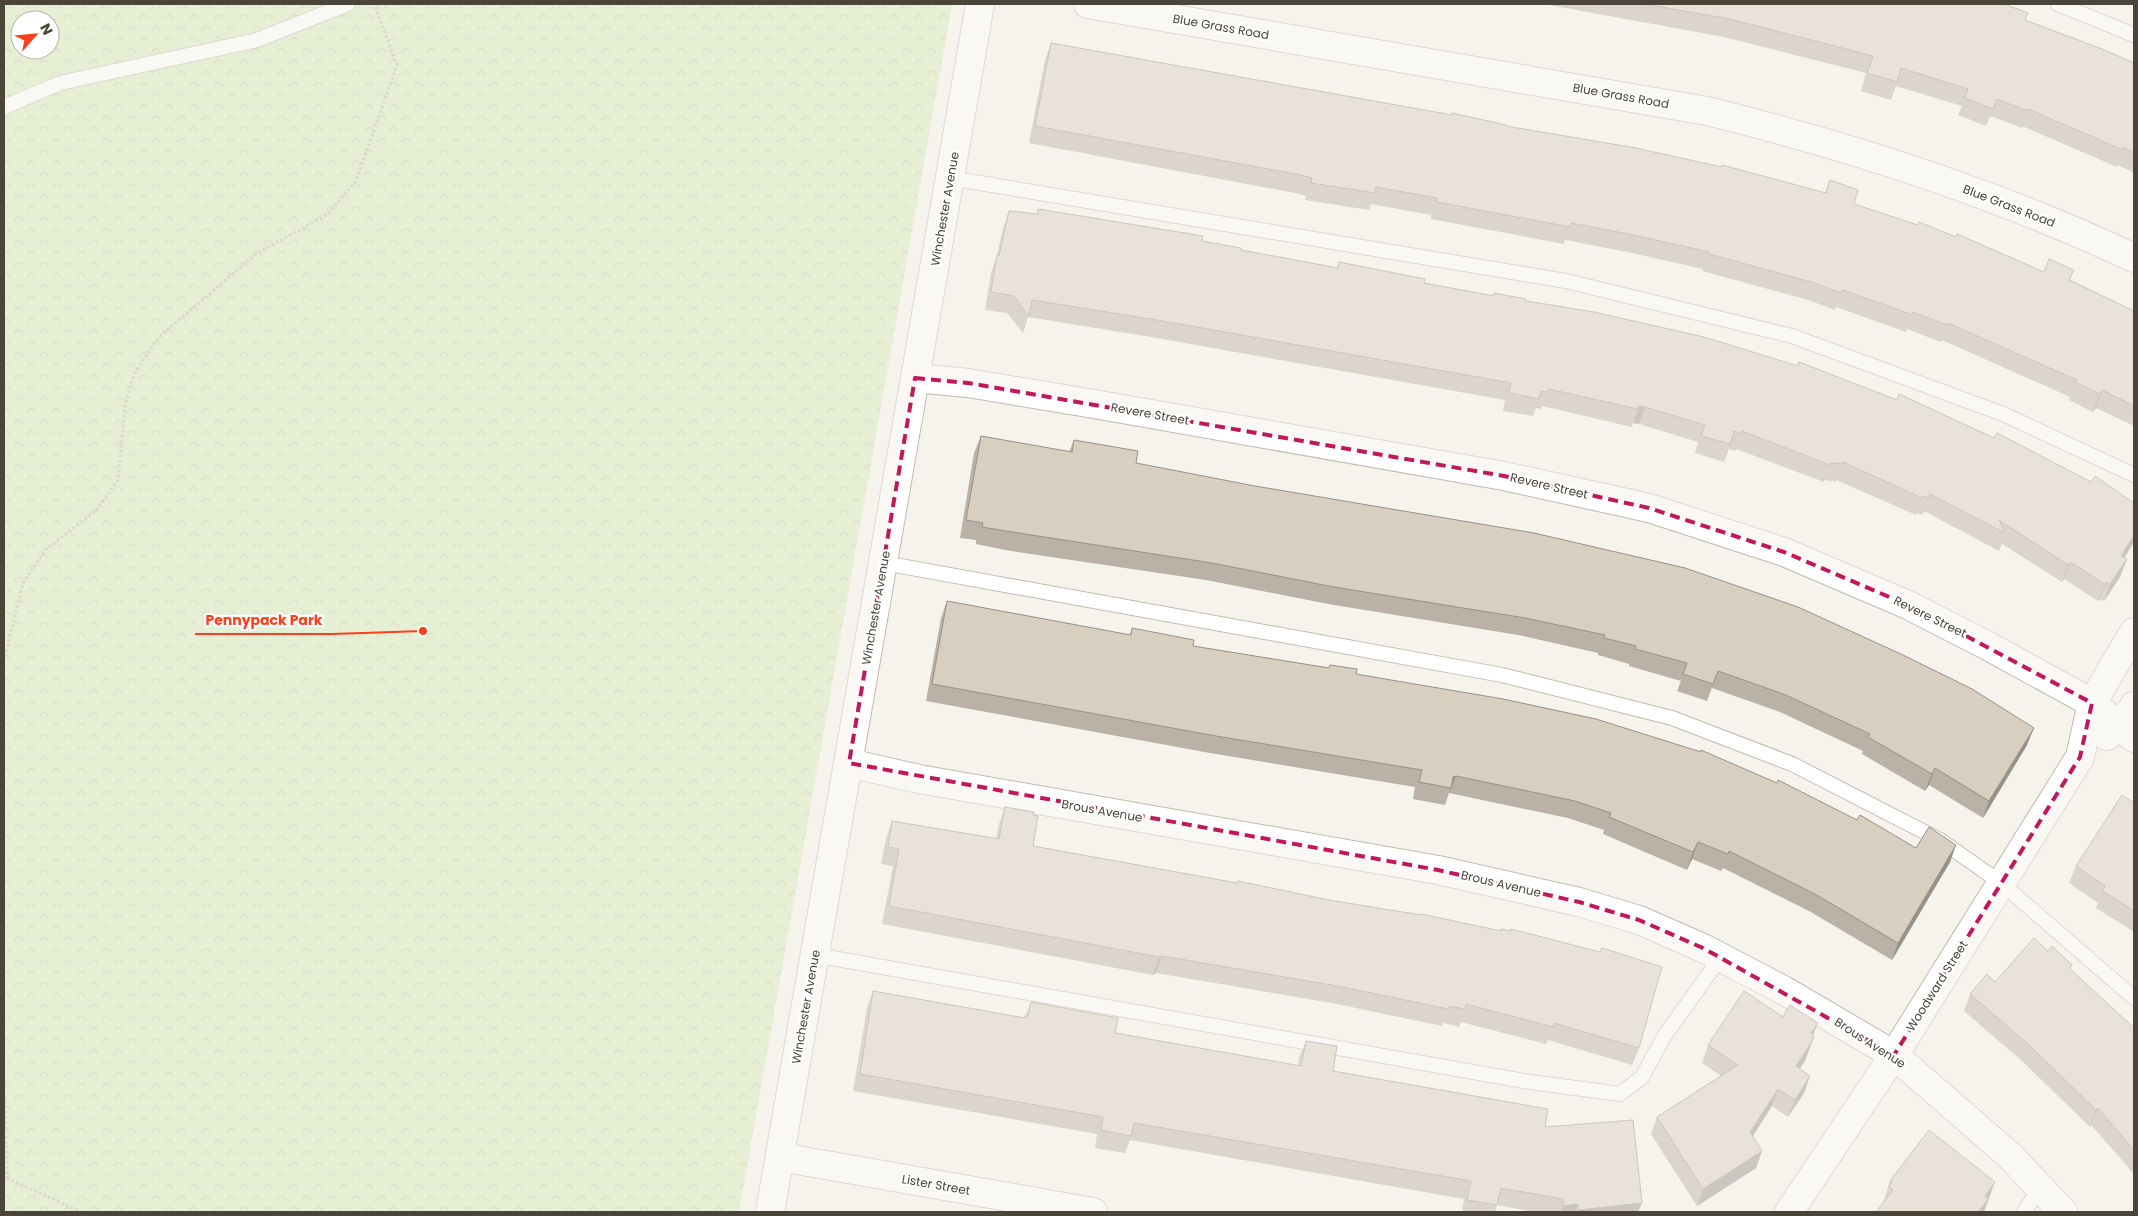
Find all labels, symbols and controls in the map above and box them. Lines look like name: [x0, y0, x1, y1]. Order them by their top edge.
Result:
north arrow: [10, 10, 60, 60]
street label: Blue Grass Road: [1172, 10, 1271, 43]
text: N: [35, 20, 58, 38]
street label: Blue Grass Road: [1572, 79, 1671, 112]
street label: Winchester Avenue: [926, 151, 963, 267]
street label: Blue Grass Road: [1961, 180, 2058, 231]
street label: Revere Street: [1110, 398, 1191, 429]
street label: Revere Street: [1509, 468, 1590, 503]
street label: Winchester Avenue: [857, 550, 894, 666]
street label: Revere Street: [1891, 592, 1970, 642]
callout: Pennypack Park: [195, 605, 332, 634]
text: Pennypack Park: [205, 610, 323, 630]
street label: Brous Avenue: [1060, 795, 1144, 826]
street label: Brous Avenue: [1459, 866, 1543, 901]
street label: Woodward Street: [1902, 937, 1971, 1034]
street label: Winchester Avenue: [787, 949, 824, 1065]
street label: Brous Avenue: [1831, 1013, 1909, 1072]
street label: Lister Street: [901, 1170, 972, 1199]

